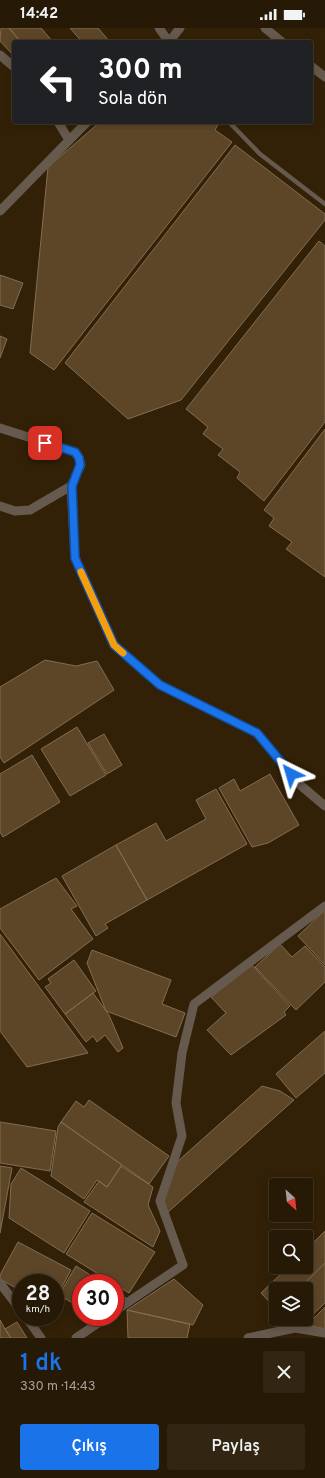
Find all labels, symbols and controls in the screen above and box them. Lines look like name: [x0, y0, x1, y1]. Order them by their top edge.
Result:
text: 14:42: [20, 5, 58, 24]
text: 300 m: [98, 53, 183, 89]
icon: left: [32, 56, 84, 108]
text: Sola dön: [98, 88, 167, 111]
pin: [28, 426, 62, 460]
icon: arrive: [34, 432, 56, 454]
position arrow: [270, 753, 312, 795]
north arrow: [269, 1178, 313, 1222]
map controls: [269, 1178, 313, 1326]
button: search: [269, 1230, 313, 1274]
speed limit sign: 30: [72, 1274, 124, 1326]
text: 28: [26, 1282, 50, 1308]
button: layers: [269, 1282, 313, 1326]
text: km/h: [26, 1303, 50, 1316]
text: 1 dk: [20, 1349, 62, 1379]
button: close: [263, 1351, 305, 1393]
text: 330 m · 14:43: [20, 1379, 96, 1395]
button: Çıkış: [20, 1424, 159, 1470]
button: Paylaş: [167, 1424, 305, 1470]

